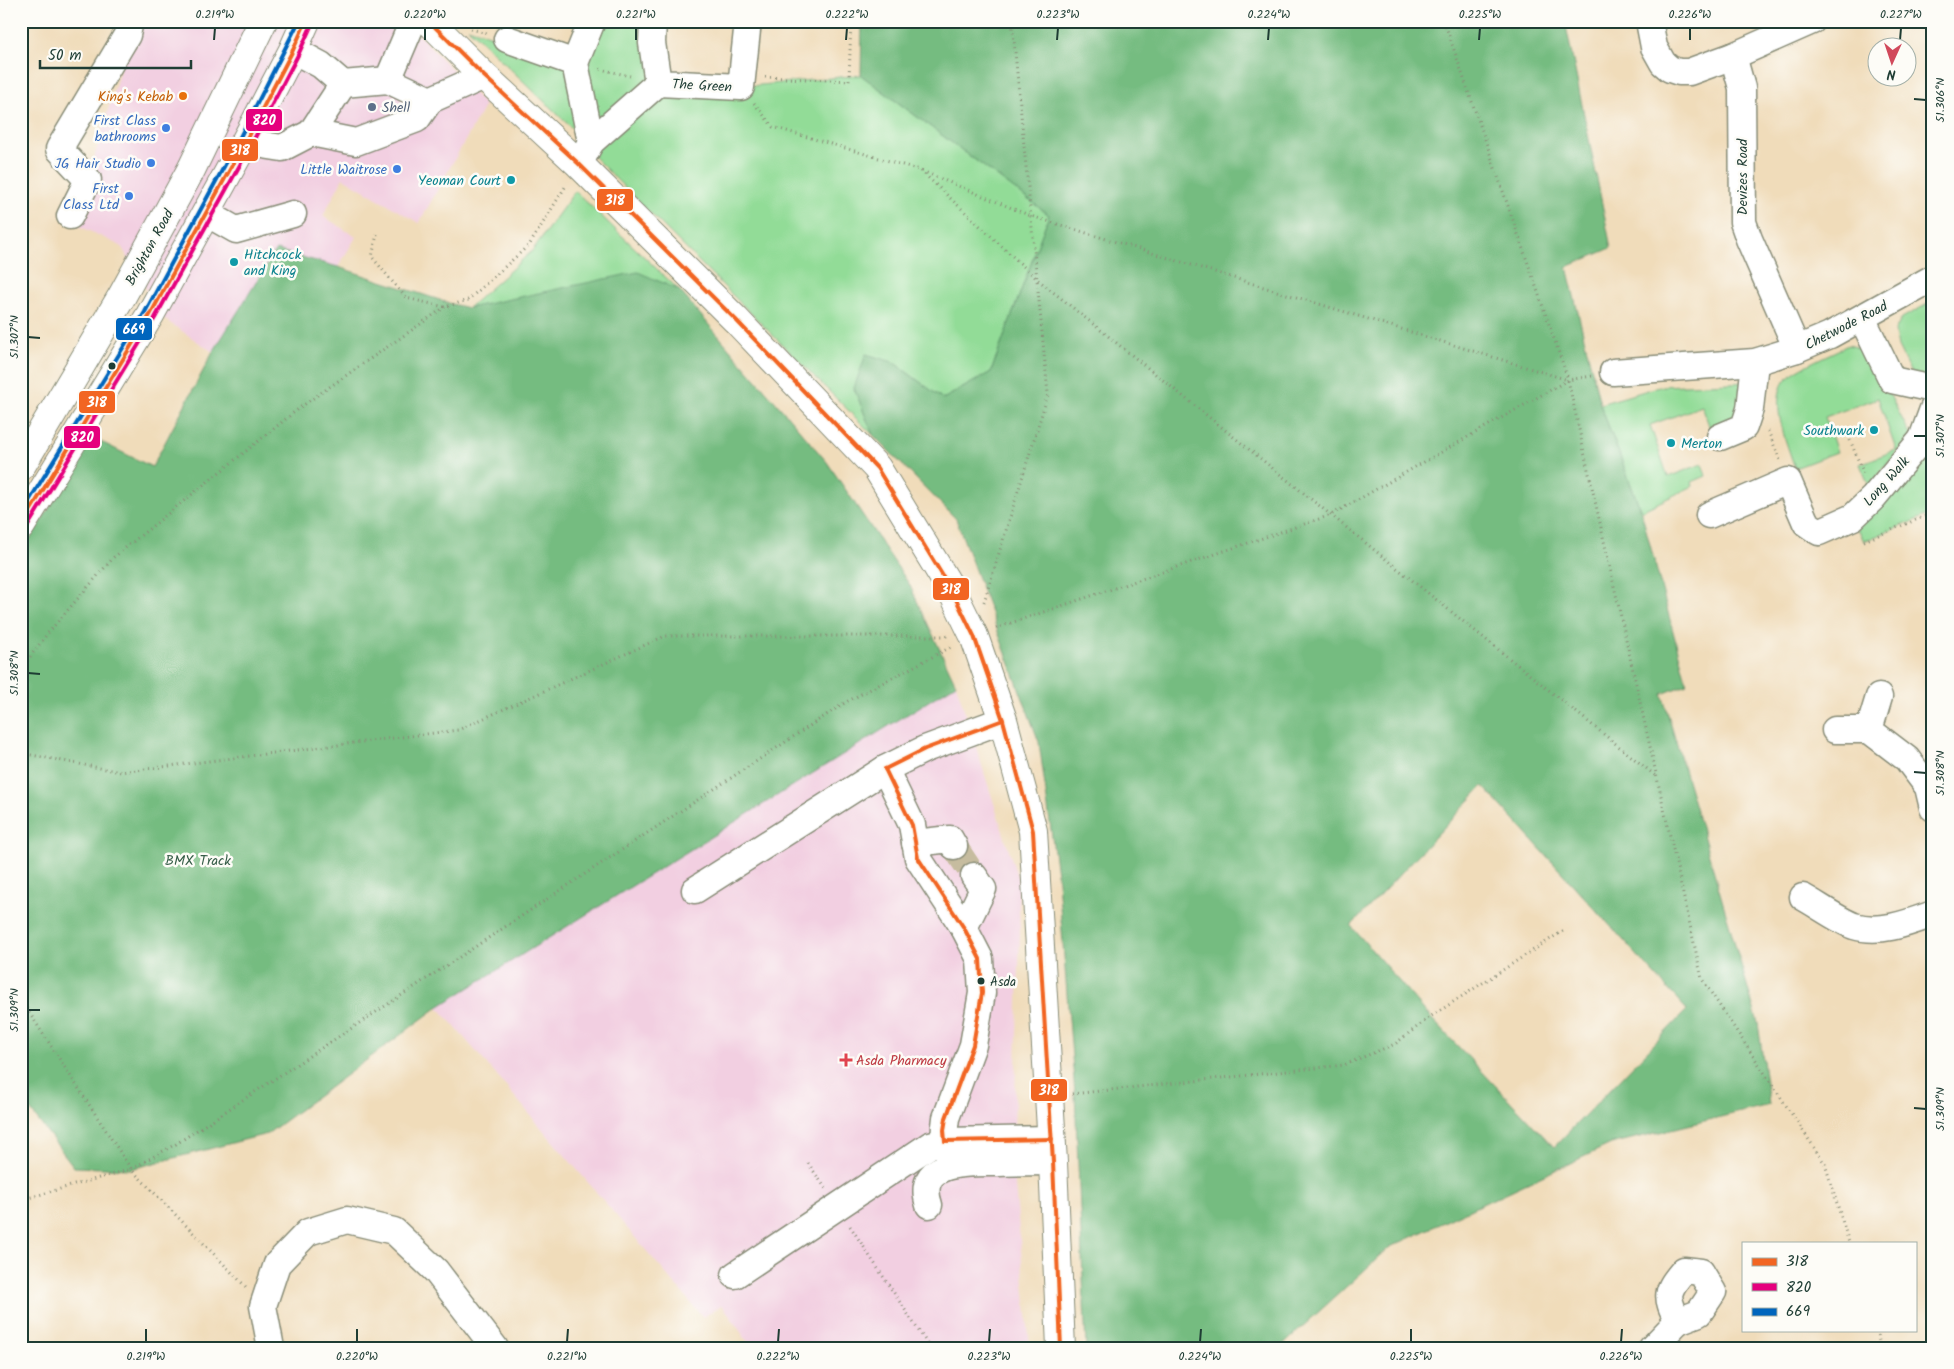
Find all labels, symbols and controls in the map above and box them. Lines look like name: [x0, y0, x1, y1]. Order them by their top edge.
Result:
text: 0.219°W: [196, 5, 234, 24]
text: 0.220°W: [404, 5, 446, 24]
text: 0.221°W: [616, 5, 656, 24]
text: 0.222°W: [825, 5, 869, 24]
text: 0.223°W: [1036, 5, 1080, 24]
text: 0.224°W: [1248, 5, 1290, 24]
text: 0.225°W: [1459, 5, 1501, 24]
text: 0.226°W: [1669, 5, 1711, 24]
text: 0.227°W: [1880, 5, 1922, 24]
scale bar: [40, 38, 191, 70]
north arrow: [1866, 38, 1916, 88]
text: 50 m: [48, 44, 82, 68]
text: N: [1886, 63, 1896, 85]
street label: The Green: [671, 73, 733, 99]
text: 51.306°N: [1931, 78, 1950, 122]
place label: King's Kebab: [98, 86, 174, 108]
marker: King's Kebab: [177, 90, 189, 102]
place label: Shell: [382, 97, 411, 119]
marker: Shell: [366, 101, 378, 113]
line badge: 820: [245, 108, 283, 132]
place label: First Class bathrooms: [93, 110, 156, 148]
text: 820: [252, 110, 277, 132]
marker: First Class bathrooms: [160, 122, 172, 134]
line badge: 318: [221, 138, 259, 162]
street label: Devizes Road: [1732, 138, 1754, 215]
text: 318: [229, 140, 251, 162]
place label: JG Hair Studio: [55, 153, 141, 175]
marker: JG Hair Studio: [145, 157, 157, 169]
place label: Little Waitrose: [300, 159, 388, 181]
marker: Little Waitrose: [391, 163, 403, 175]
place label: Yeoman Court: [418, 170, 502, 192]
marker: Yeoman Court: [505, 174, 517, 186]
place label: First Class Ltd: [63, 178, 120, 216]
line badge: 318: [596, 188, 634, 212]
marker: First Class Ltd: [123, 190, 135, 202]
text: 318: [604, 190, 626, 212]
street label: Brighton Road: [120, 205, 180, 290]
place label: Hitchcock and King: [244, 244, 302, 282]
marker: Hitchcock and King: [228, 256, 240, 268]
street label: Chetwode Road: [1801, 295, 1893, 356]
text: 51.307°N: [5, 315, 24, 359]
line badge: 669: [115, 317, 153, 341]
text: 669: [123, 319, 145, 341]
unlabelled marker: [107, 361, 117, 371]
line badge: 318: [78, 390, 116, 414]
text: 318: [86, 392, 108, 414]
text: 51.307°N: [1931, 414, 1950, 458]
place label: Southwark: [1803, 420, 1864, 442]
marker: Southwark: [1868, 424, 1880, 436]
line badge: 820: [63, 425, 101, 449]
text: 820: [70, 427, 95, 449]
place label: Merton: [1681, 433, 1722, 455]
marker: Merton: [1665, 437, 1677, 449]
street label: Long Walk: [1858, 451, 1916, 512]
line badge: 318: [932, 577, 970, 601]
text: 318: [940, 579, 962, 601]
text: 51.308°N: [5, 650, 24, 696]
text: 51.308°N: [1931, 750, 1950, 796]
park label: BMX Track: [165, 850, 231, 872]
place label: Asda: [990, 972, 1016, 993]
marker: Asda: [976, 976, 986, 986]
text: 51.309°N: [5, 988, 24, 1032]
place label: Asda Pharmacy: [856, 1050, 947, 1072]
marker: Asda Pharmacy: [840, 1054, 852, 1066]
line badge: 318: [1030, 1078, 1068, 1102]
text: 318: [1038, 1080, 1060, 1102]
text: 51.309°N: [1931, 1087, 1950, 1131]
legend: [1742, 1242, 1916, 1332]
text: 318: [1786, 1250, 1809, 1274]
text: 820: [1786, 1276, 1812, 1300]
text: 669: [1786, 1300, 1811, 1324]
text: 0.219°W: [127, 1347, 165, 1366]
text: 0.220°W: [336, 1347, 378, 1366]
text: 0.221°W: [547, 1347, 587, 1366]
text: 0.222°W: [756, 1347, 800, 1366]
text: 0.223°W: [967, 1347, 1011, 1366]
text: 0.224°W: [1179, 1347, 1221, 1366]
text: 0.225°W: [1390, 1347, 1432, 1366]
text: 0.226°W: [1600, 1347, 1642, 1366]

